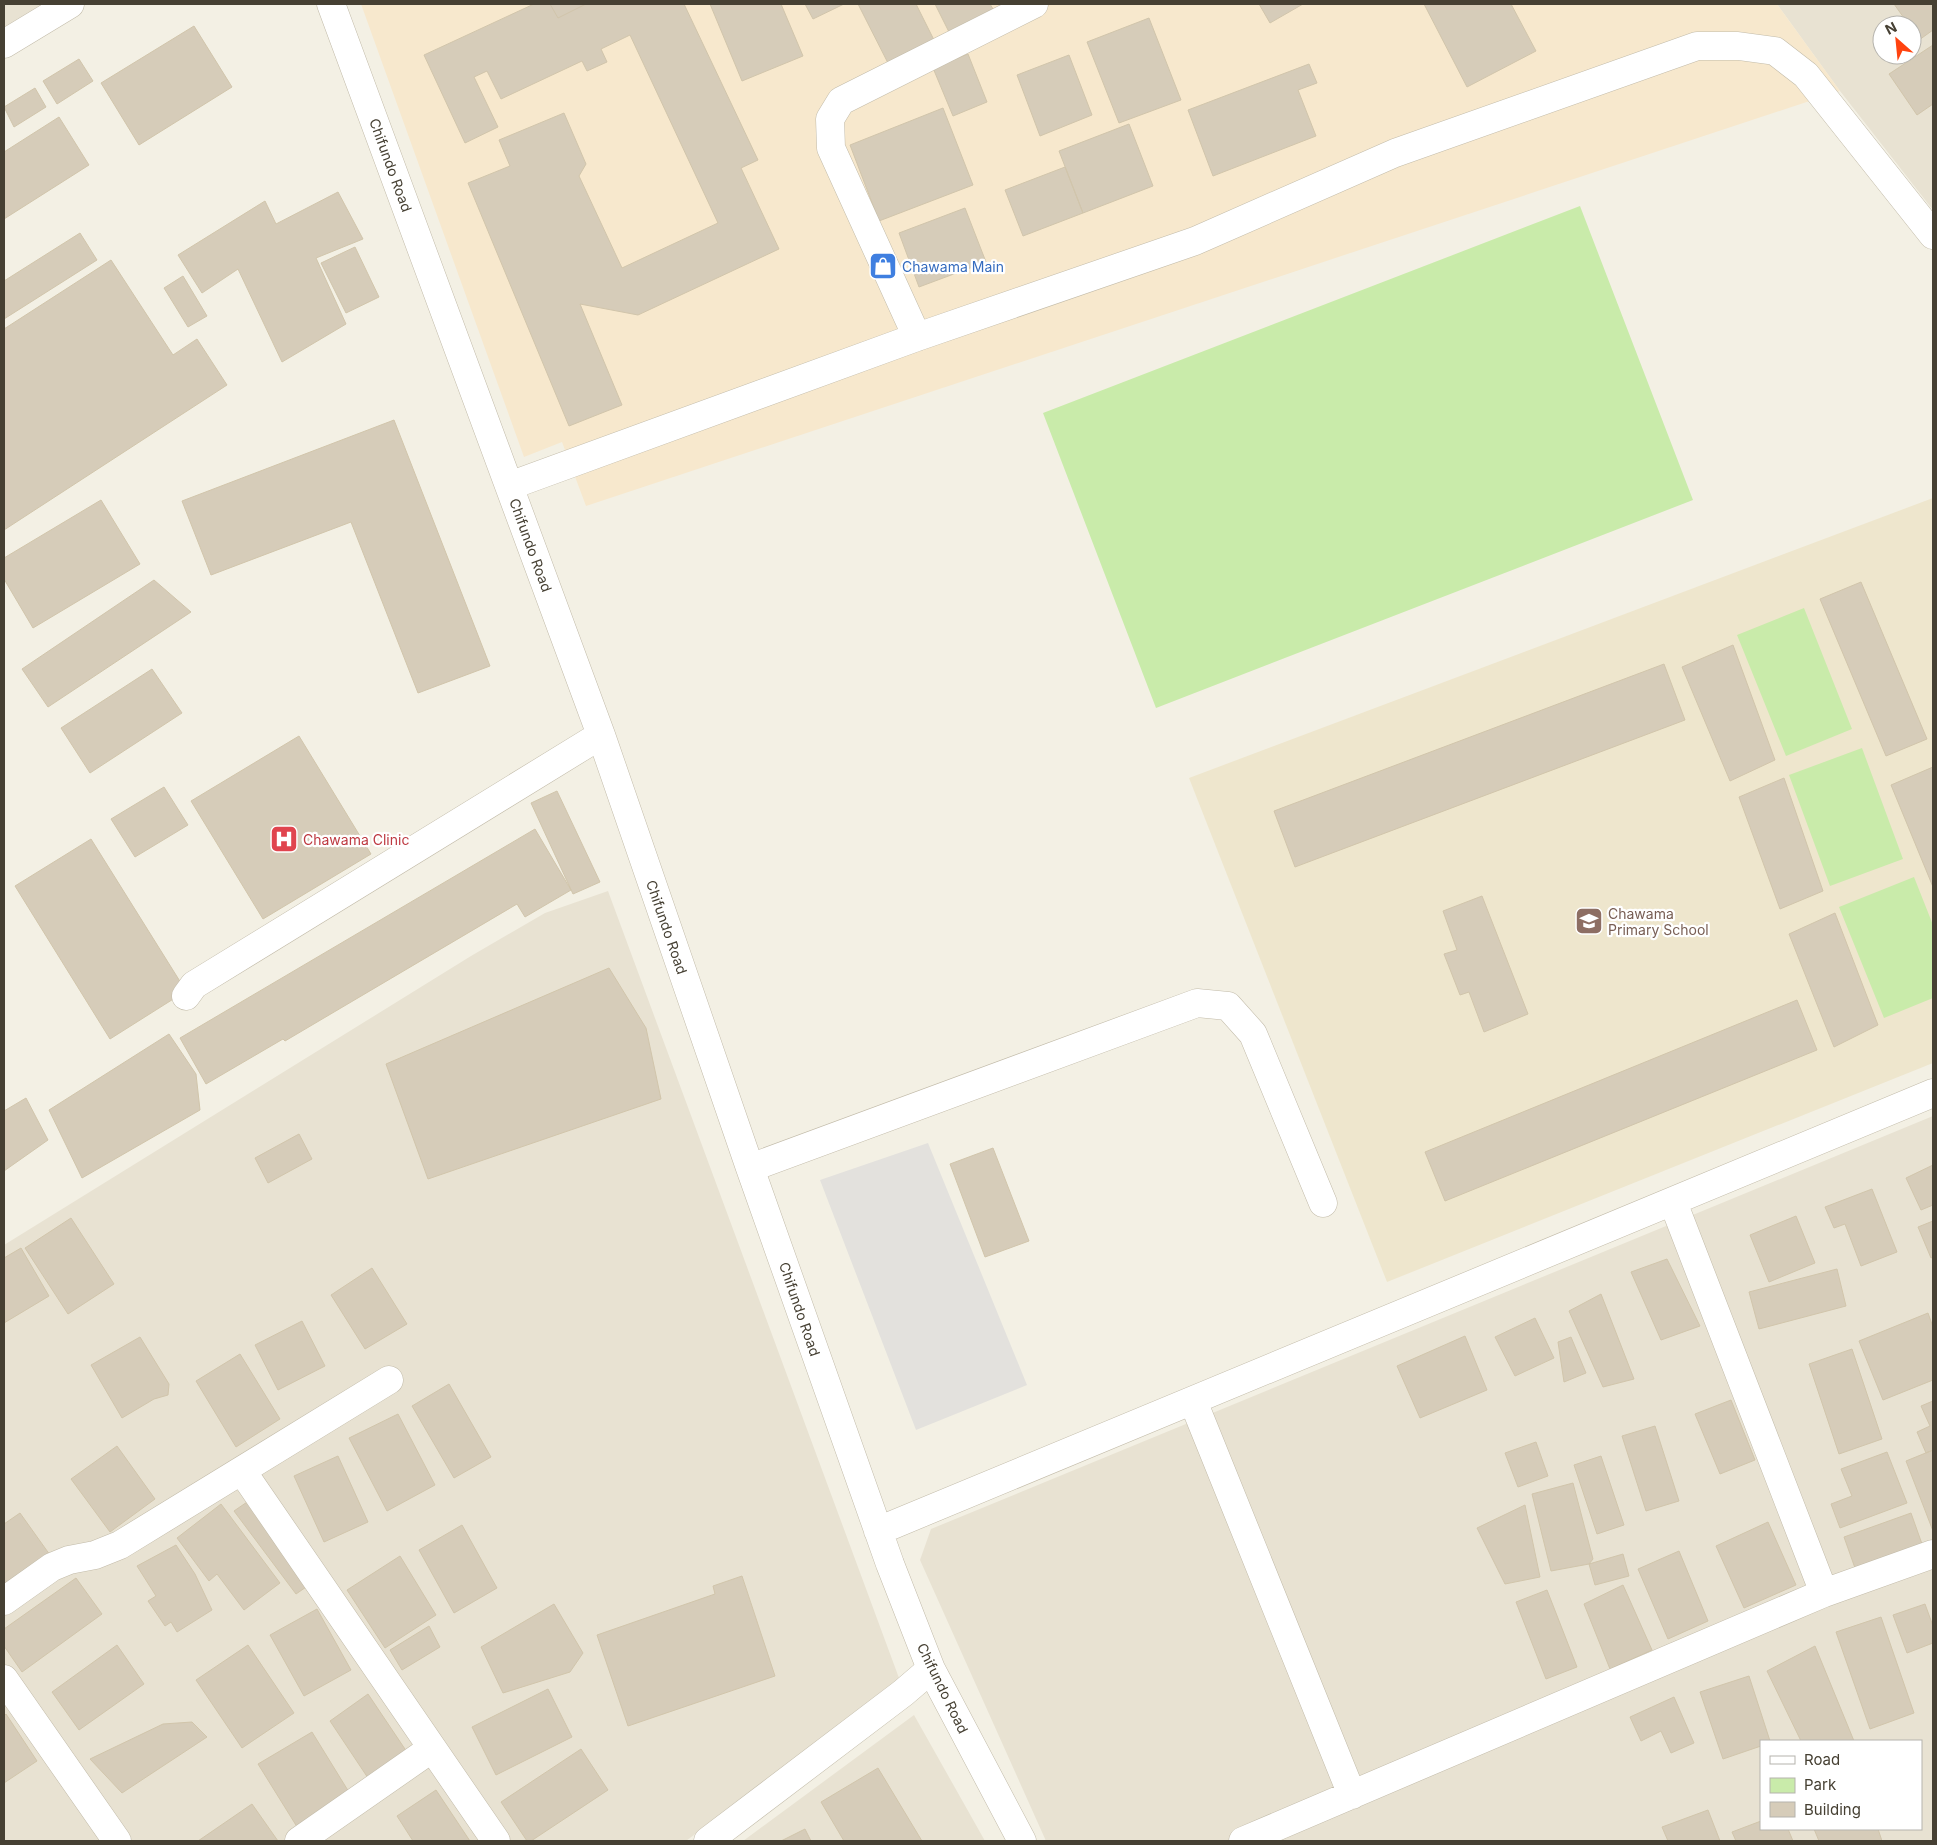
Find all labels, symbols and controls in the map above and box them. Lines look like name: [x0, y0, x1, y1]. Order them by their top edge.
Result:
north arrow: [1872, 15, 1922, 65]
text: N: [1882, 18, 1899, 38]
street label: Chifundo Road: [366, 116, 416, 214]
shop icon: Chawama Main: [868, 251, 898, 281]
place label: Chawama Main: [902, 258, 1004, 275]
street label: Chifundo Road: [506, 496, 556, 594]
hospital icon: Chawama Clinic: [269, 824, 299, 854]
place label: Chawama Clinic: [303, 831, 409, 848]
street label: Chifundo Road: [643, 878, 691, 976]
place label: Chawama Primary School: [1608, 905, 1709, 938]
school or university icon: Chawama Primary School: [1574, 906, 1604, 936]
street label: Chifundo Road: [776, 1260, 824, 1358]
street label: Chifundo Road: [914, 1640, 972, 1736]
legend: [1760, 1740, 1922, 1830]
text: Road: [1804, 1750, 1840, 1769]
text: Park: [1804, 1775, 1837, 1794]
text: Building: [1804, 1800, 1861, 1819]

